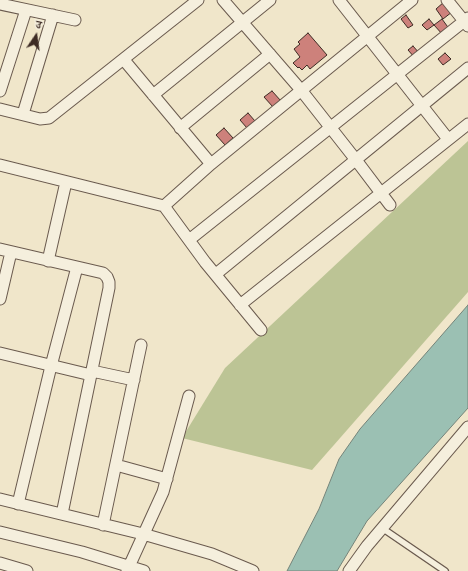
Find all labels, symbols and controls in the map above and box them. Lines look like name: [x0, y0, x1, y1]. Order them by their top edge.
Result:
north arrow: [16, 16, 56, 56]
text: उ: [34, 17, 43, 32]

